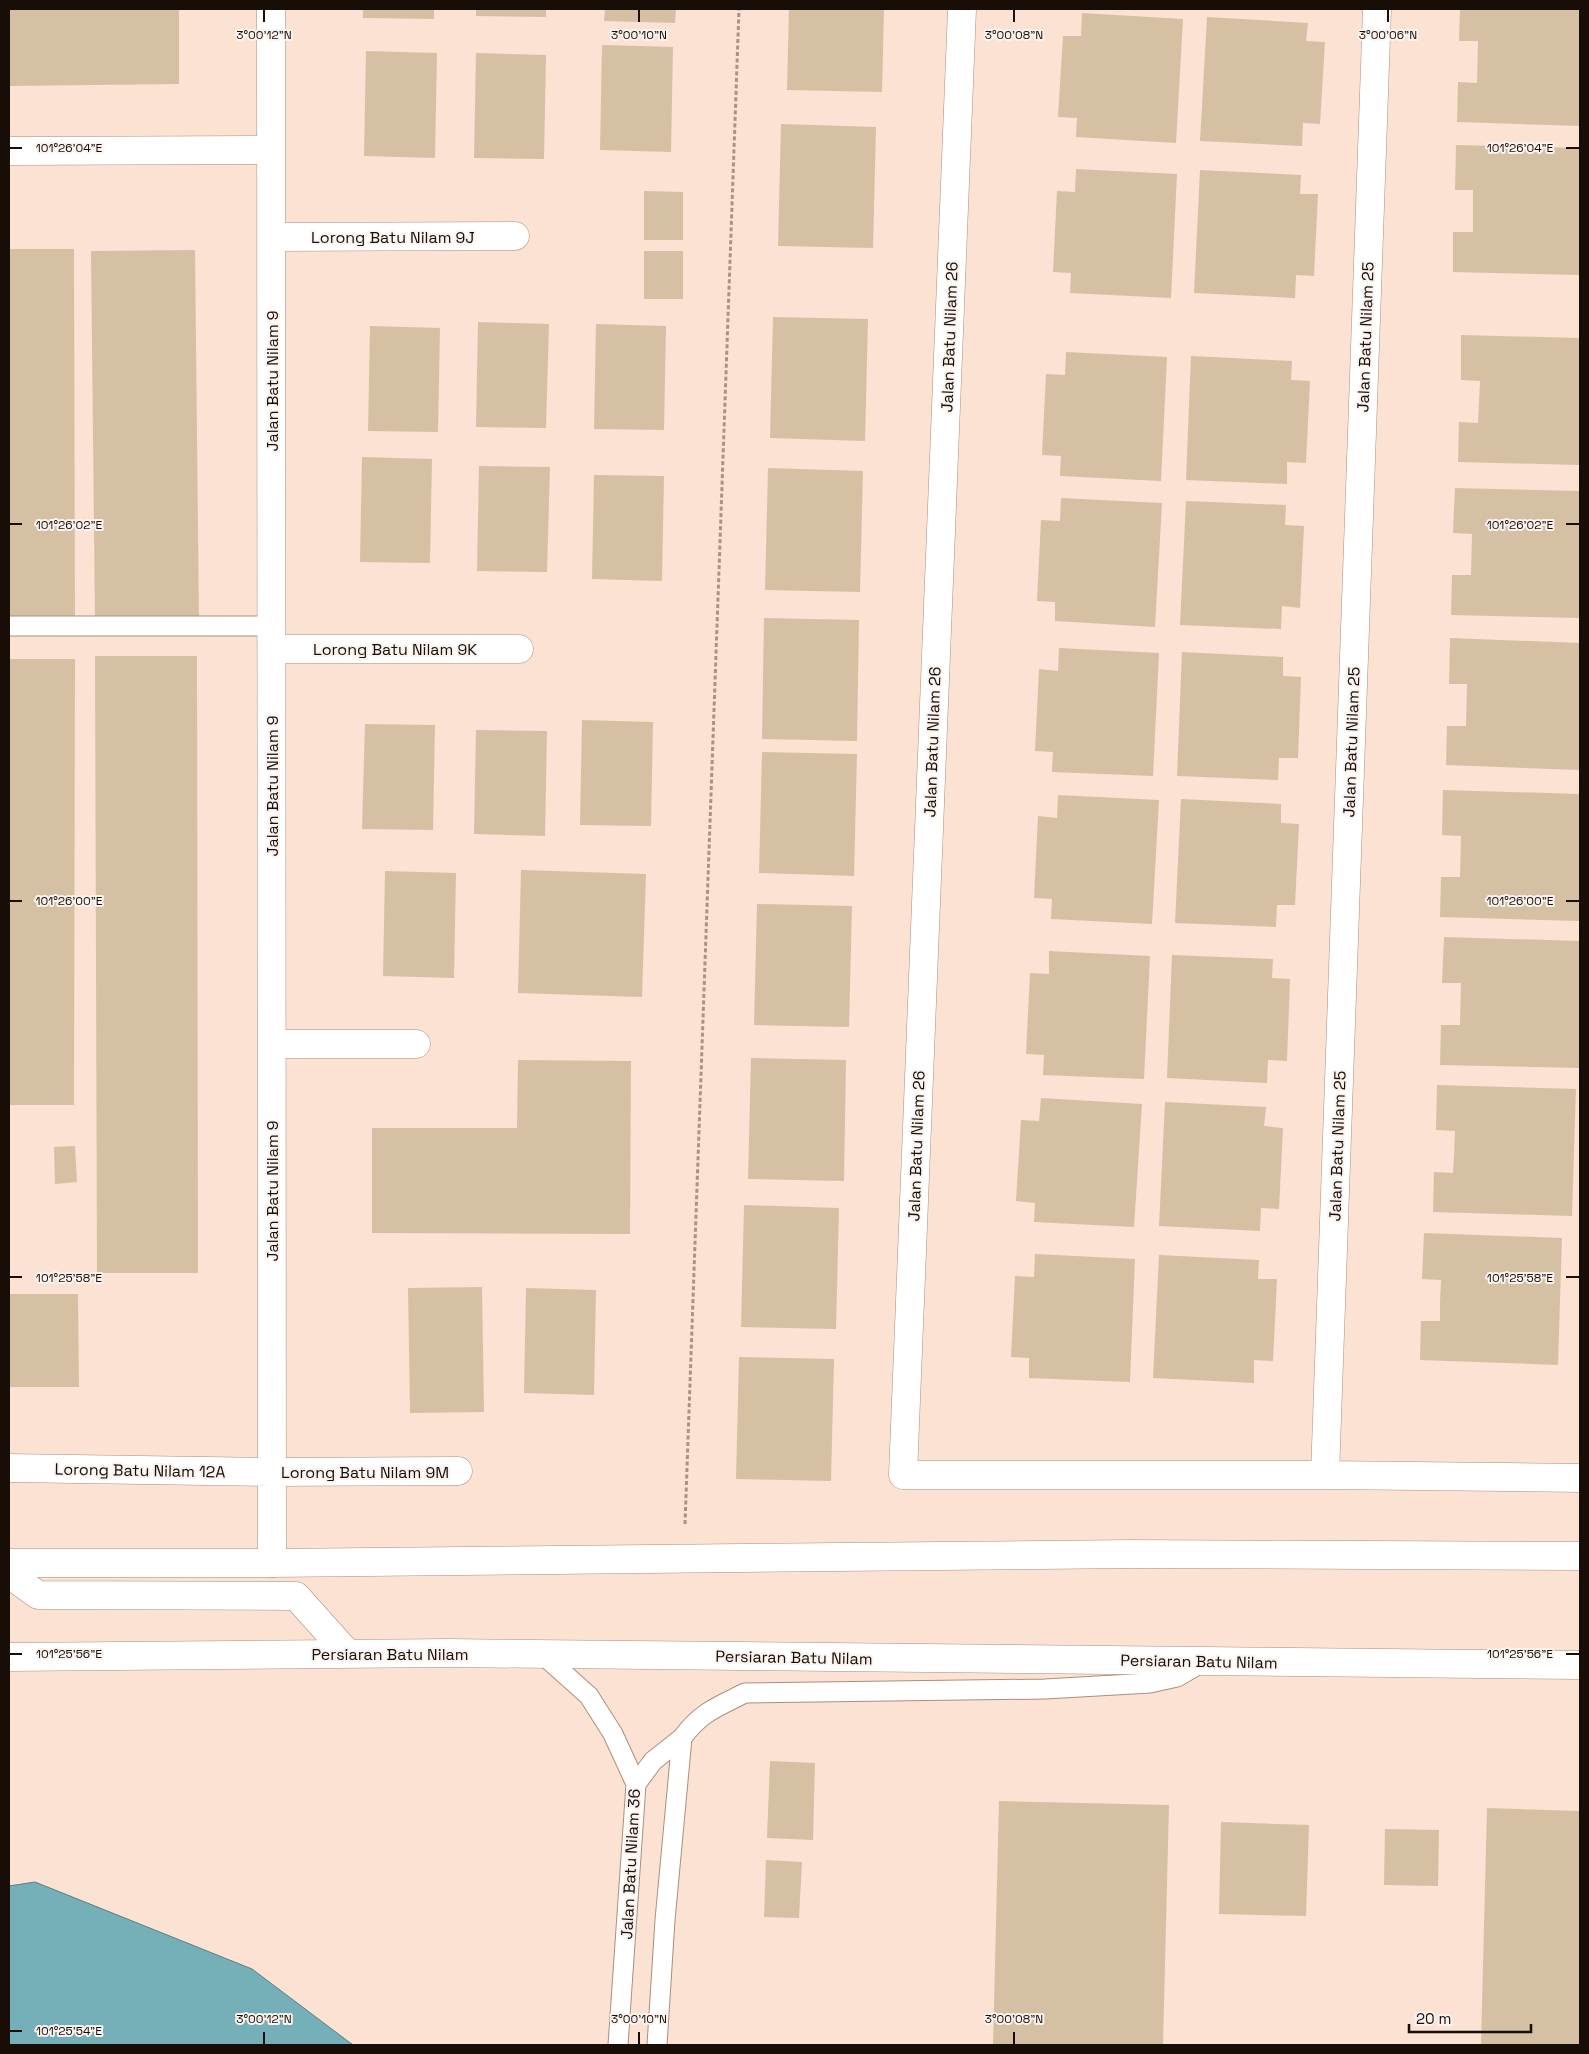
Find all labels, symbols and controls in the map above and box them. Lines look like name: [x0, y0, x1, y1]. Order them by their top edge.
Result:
text: 3°00'12"N: [236, 27, 292, 43]
text: 3°00'10"N: [611, 27, 667, 43]
text: 3°00'08"N: [985, 27, 1043, 43]
text: 3°00'06"N: [1359, 27, 1417, 43]
text: 101°26'04"E: [36, 140, 102, 156]
text: 101°26'04"E: [1487, 140, 1553, 156]
street label: Lorong Batu Nilam 9J: [311, 227, 475, 248]
street label: Jalan Batu Nilam 26: [936, 261, 963, 413]
street label: Jalan Batu Nilam 25: [1352, 261, 1379, 413]
street label: Jalan Batu Nilam 9: [262, 310, 283, 452]
text: 101°26'02"E: [36, 517, 103, 533]
text: 101°26'02"E: [1487, 517, 1554, 533]
street label: Lorong Batu Nilam 9K: [313, 639, 477, 660]
street label: Jalan Batu Nilam 26: [919, 666, 946, 818]
street label: Jalan Batu Nilam 25: [1338, 666, 1365, 818]
street label: Jalan Batu Nilam 9: [262, 715, 283, 857]
text: 101°26'00"E: [35, 893, 103, 909]
text: 101°26'00"E: [1486, 893, 1554, 909]
street label: Jalan Batu Nilam 26: [903, 1070, 930, 1222]
street label: Jalan Batu Nilam 25: [1324, 1070, 1351, 1222]
street label: Jalan Batu Nilam 9: [262, 1120, 283, 1262]
text: 101°25'58"E: [36, 1270, 102, 1286]
text: 101°25'58"E: [1487, 1270, 1553, 1286]
street label: Lorong Batu Nilam 12A: [54, 1459, 226, 1482]
street label: Lorong Batu Nilam 9M: [281, 1462, 449, 1483]
street label: Persiaran Batu Nilam: [311, 1644, 469, 1665]
text: 101°25'56"E: [36, 1646, 102, 1662]
street label: Persiaran Batu Nilam: [715, 1646, 873, 1669]
text: 101°25'56"E: [1487, 1646, 1553, 1662]
street label: Persiaran Batu Nilam: [1120, 1650, 1278, 1673]
street label: Jalan Batu Nilam 36: [616, 1788, 645, 1940]
scale bar: [1409, 2002, 1532, 2034]
text: 20 m: [1416, 2009, 1451, 2028]
text: 3°00'12"N: [236, 2011, 292, 2027]
text: 3°00'10"N: [611, 2011, 667, 2027]
text: 3°00'08"N: [985, 2011, 1043, 2027]
text: 101°25'54"E: [36, 2023, 102, 2039]

